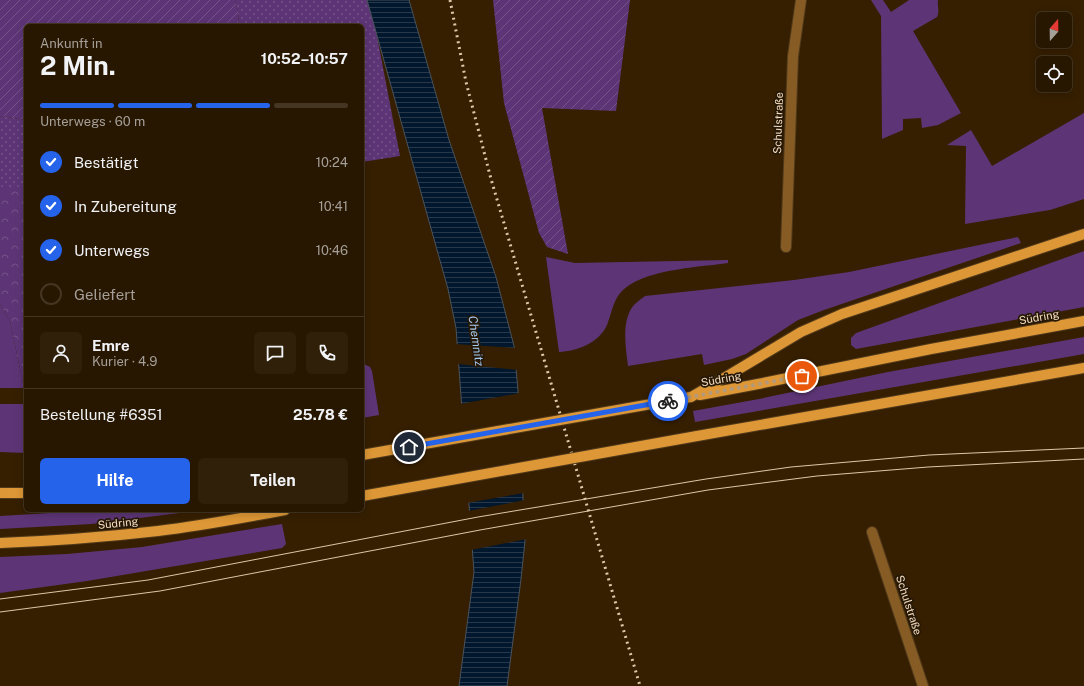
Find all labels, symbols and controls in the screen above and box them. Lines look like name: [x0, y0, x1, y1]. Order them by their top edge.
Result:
north arrow: [1036, 12, 1072, 48]
map controls: [1036, 12, 1072, 92]
text: Ankunft in: [40, 36, 103, 51]
text: 2 Min.: [40, 50, 116, 81]
text: 10:52–10:57: [261, 50, 348, 67]
button: locate: [1036, 56, 1072, 92]
street label: Schulstraße: [771, 92, 785, 154]
text: Unterwegs · 60 m: [40, 114, 145, 129]
icon: check: [40, 151, 62, 173]
text: Bestätigt: [74, 154, 138, 171]
text: 10:24: [316, 155, 348, 170]
icon: check: [40, 195, 62, 217]
text: In Zubereitung: [74, 198, 177, 215]
text: 10:41: [318, 199, 348, 214]
icon: check: [40, 239, 62, 261]
text: Unterwegs: [74, 242, 150, 259]
text: 10:46: [316, 243, 348, 258]
text: Geliefert: [74, 286, 136, 303]
street label: Südring: [1018, 308, 1060, 326]
water label: Chemnitz: [466, 315, 487, 368]
button: person: [40, 332, 82, 374]
button: chat: [254, 332, 296, 374]
button: phone: [306, 332, 348, 374]
text: Emre: [92, 337, 130, 354]
text: Kurier · 4.9: [92, 354, 157, 369]
pin: [785, 359, 819, 393]
icon: bag: [791, 365, 813, 387]
street label: Südring: [700, 370, 742, 388]
courier: [648, 381, 688, 421]
icon: bike: [657, 390, 679, 412]
text: Bestellung #6351: [40, 406, 163, 423]
text: 25.78 €: [293, 406, 348, 423]
pin: [392, 430, 426, 464]
icon: home: [398, 436, 420, 458]
button: Hilfe: [40, 458, 190, 504]
button: Teilen: [198, 458, 348, 504]
street label: Südring: [97, 515, 139, 531]
street label: Schulstraße: [894, 574, 924, 636]

